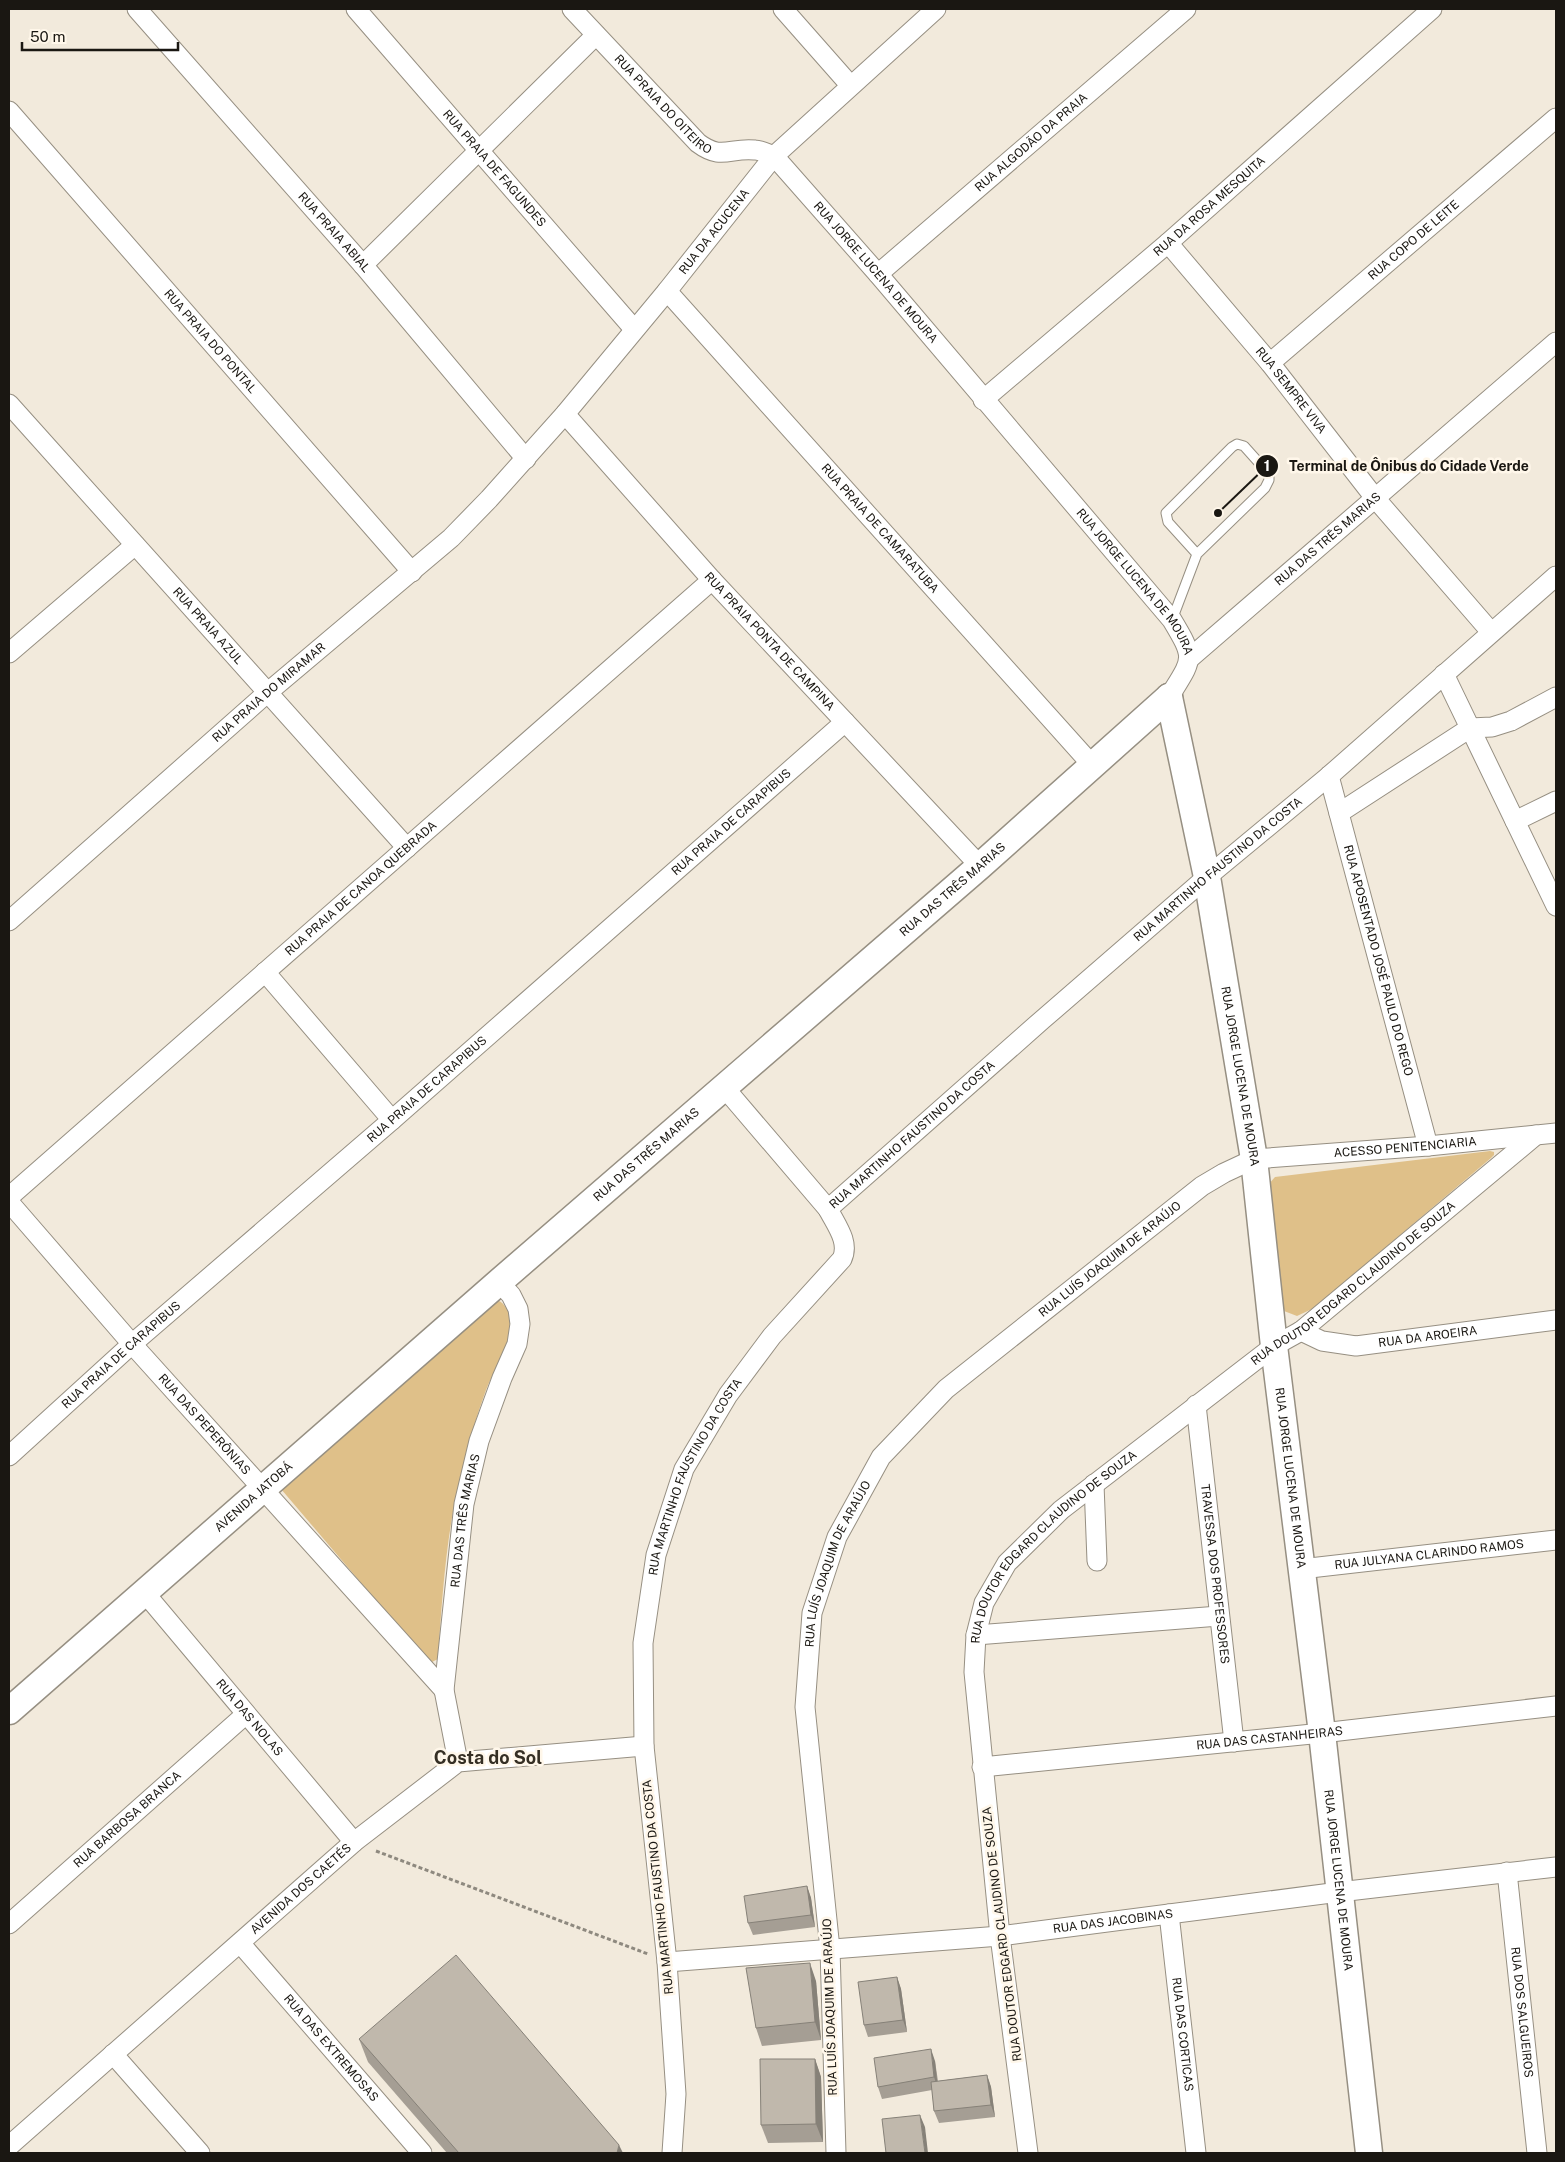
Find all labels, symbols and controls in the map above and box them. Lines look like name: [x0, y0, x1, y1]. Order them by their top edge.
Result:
scale bar: [22, 20, 179, 52]
text: 50 m: [30, 28, 65, 45]
street label: RUA PRAIA DO OITEIRO: [612, 52, 714, 157]
street label: RUA ALGODÃO DA PRAIA: [972, 90, 1091, 194]
street label: RUA PRAIA DE FAGUNDES: [440, 107, 549, 229]
street label: RUA DA ROSA MESQUITA: [1151, 153, 1268, 259]
street label: RUA DA ACUCENA: [676, 186, 752, 277]
street label: RUA PRAIA ABIAL: [295, 189, 373, 275]
street label: RUA COPO DE LEITE: [1365, 197, 1462, 283]
street label: RUA JORGE LUCENA DE MOURA: [811, 199, 941, 346]
street label: RUA PRAIA DO PONTAL: [161, 286, 260, 396]
street label: RUA SEMPRE VIVA: [1253, 344, 1330, 437]
callout: Terminal de Ônibus do Cidade Verde: [1254, 451, 1540, 480]
text: 1: [1264, 457, 1270, 474]
text: Terminal de Ônibus do Cidade Verde: [1289, 457, 1529, 474]
street label: RUA PRAIA DE CAMARATUBA: [818, 461, 942, 596]
street label: RUA DAS TRÊS MARIAS: [1272, 490, 1384, 589]
street label: RUA JORGE LUCENA DE MOURA: [1073, 506, 1196, 657]
street label: RUA PRAIA PONTA DE CAMPINA: [702, 569, 838, 714]
street label: RUA PRAIA AZUL: [170, 585, 246, 667]
street label: RUA PRAIA DO MIRAMAR: [209, 640, 328, 745]
street label: RUA PRAIA DE CARAPIBUS: [669, 766, 794, 878]
street label: RUA MARTINHO FAUSTINO DA COSTA: [1131, 794, 1305, 944]
street label: RUA PRAIA DE CANOA QUEBRADA: [282, 818, 440, 958]
street label: RUA DAS TRÊS MARIAS: [897, 840, 1008, 939]
street label: RUA APOSENTADO JOSÉ PAULO DO REGO: [1341, 843, 1416, 1078]
street label: RUA JORGE LUCENA DE MOURA: [1218, 985, 1262, 1168]
street label: RUA PRAIA DE CARAPIBUS: [364, 1033, 489, 1145]
street label: RUA MARTINHO FAUSTINO DA COSTA: [826, 1058, 998, 1212]
street label: RUA DAS TRÊS MARIAS: [590, 1105, 702, 1204]
street label: ACESSO PENITENCIARIA: [1333, 1134, 1478, 1160]
street label: RUA LUÍS JOAQUIM DE ARAÚJO: [1036, 1198, 1184, 1320]
street label: RUA DOUTOR EDGARD CLAUDINO DE SOUZA: [1248, 1198, 1458, 1368]
street label: RUA PRAIA DE CARAPIBUS: [59, 1298, 183, 1411]
street label: RUA DA AROEIRA: [1377, 1323, 1479, 1350]
street label: RUA DAS PEPERÔNIAS: [155, 1371, 253, 1478]
street label: RUA MARTINHO FAUSTINO DA COSTA: [646, 1375, 745, 1576]
street label: RUA JORGE LUCENA DE MOURA: [1272, 1387, 1309, 1570]
street label: RUA DOUTOR EDGARD CLAUDINO DE SOUZA: [969, 1447, 1140, 1644]
street label: RUA DAS TRÊS MARIAS: [448, 1452, 483, 1588]
street label: AVENIDA JATOBÁ: [212, 1459, 296, 1535]
street label: RUA LUÍS JOAQUIM DE ARAÚJO: [802, 1478, 874, 1648]
street label: TRAVESSA DOS PROFESSORES: [1198, 1483, 1232, 1665]
street label: RUA JULYANA CLARINDO RAMOS: [1334, 1537, 1525, 1572]
street label: RUA DAS NOLAS: [213, 1676, 286, 1759]
street label: RUA DAS CASTANHEIRAS: [1196, 1724, 1344, 1753]
district label: Costa do Sol: [434, 1747, 542, 1768]
street label: RUA BARBOSA BRANCA: [71, 1768, 184, 1870]
street label: RUA MARTINHO FAUSTINO DA COSTA: [640, 1778, 676, 1995]
street label: RUA JORGE LUCENA DE MOURA: [1321, 1789, 1356, 1972]
street label: RUA DOUTOR EDGARD CLAUDINO DE SOUZA: [979, 1805, 1025, 2062]
street label: AVENIDA DOS CAETÉS: [248, 1841, 354, 1937]
street label: RUA DAS JACOBINAS: [1052, 1907, 1174, 1936]
street label: RUA LUÍS JOAQUIM DE ARAÚJO: [820, 1918, 840, 2096]
street label: RUA DOS SALGUEIROS: [1508, 1946, 1536, 2078]
street label: RUA DAS CORTICAS: [1169, 1976, 1196, 2092]
street label: RUA DAS EXTREMOSAS: [281, 1992, 381, 2104]

